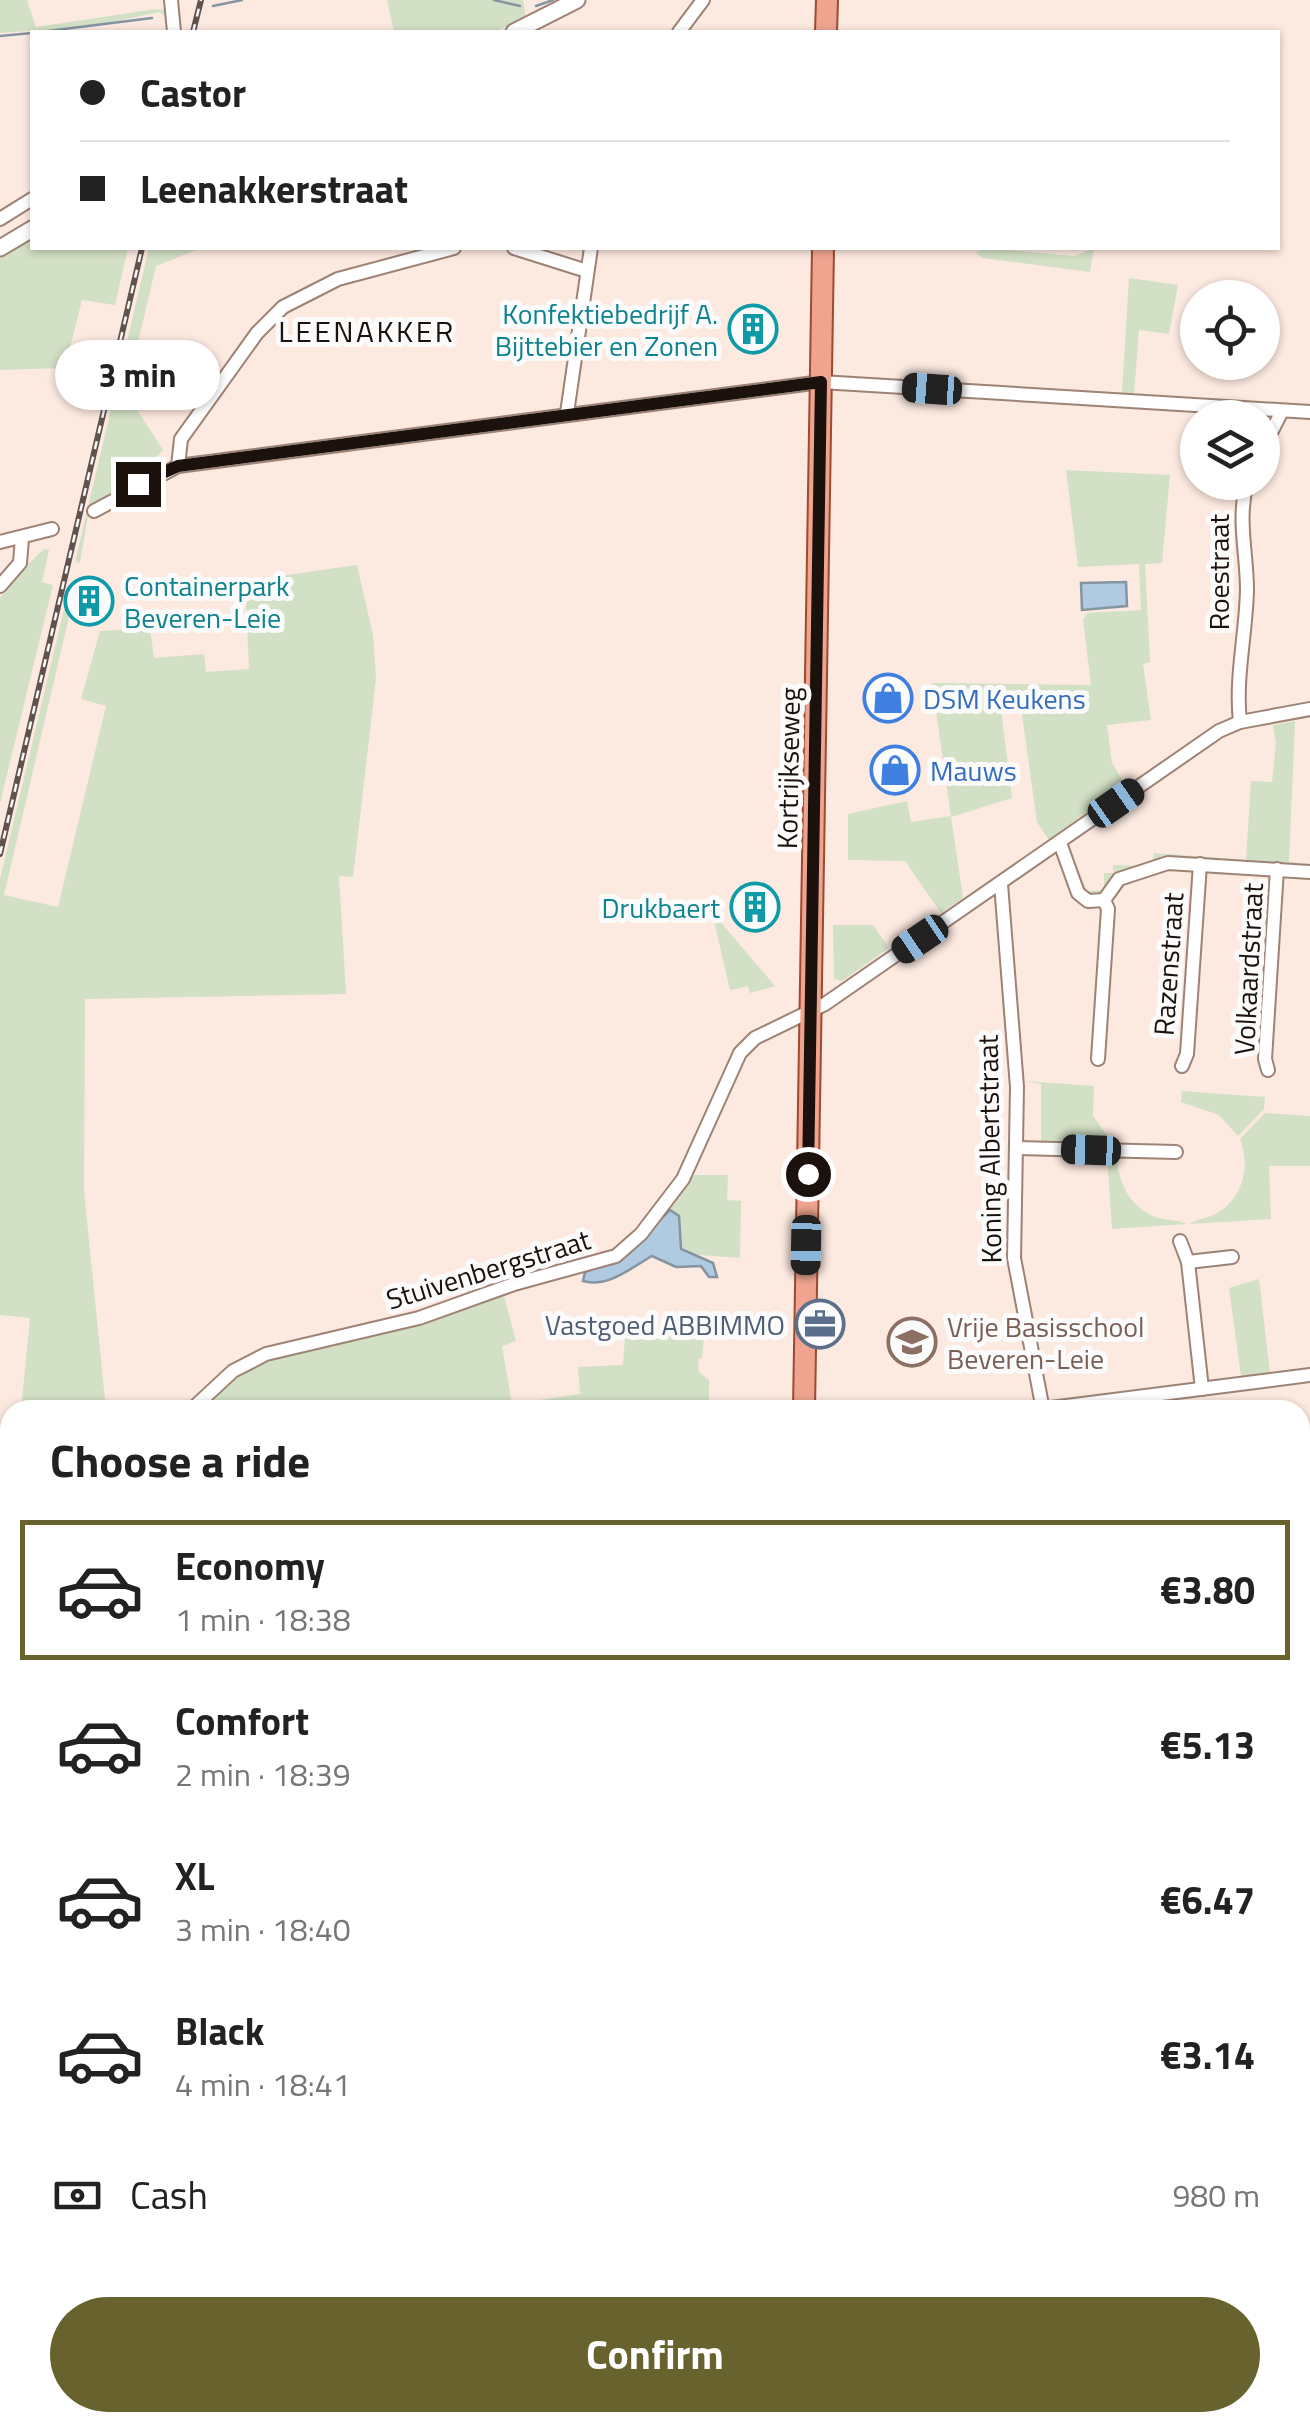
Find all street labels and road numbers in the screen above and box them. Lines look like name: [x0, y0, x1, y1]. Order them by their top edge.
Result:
street label: Roestraat: [1197, 514, 1240, 630]
street label: Kortrijkseweg: [765, 687, 811, 849]
street label: Volkaardstraat: [1222, 882, 1274, 1056]
street label: Razenstraat: [1142, 891, 1194, 1037]
street label: Koning Albertstraat: [966, 1034, 1012, 1264]
street label: Stuivenbergstraat: [381, 1217, 595, 1320]

